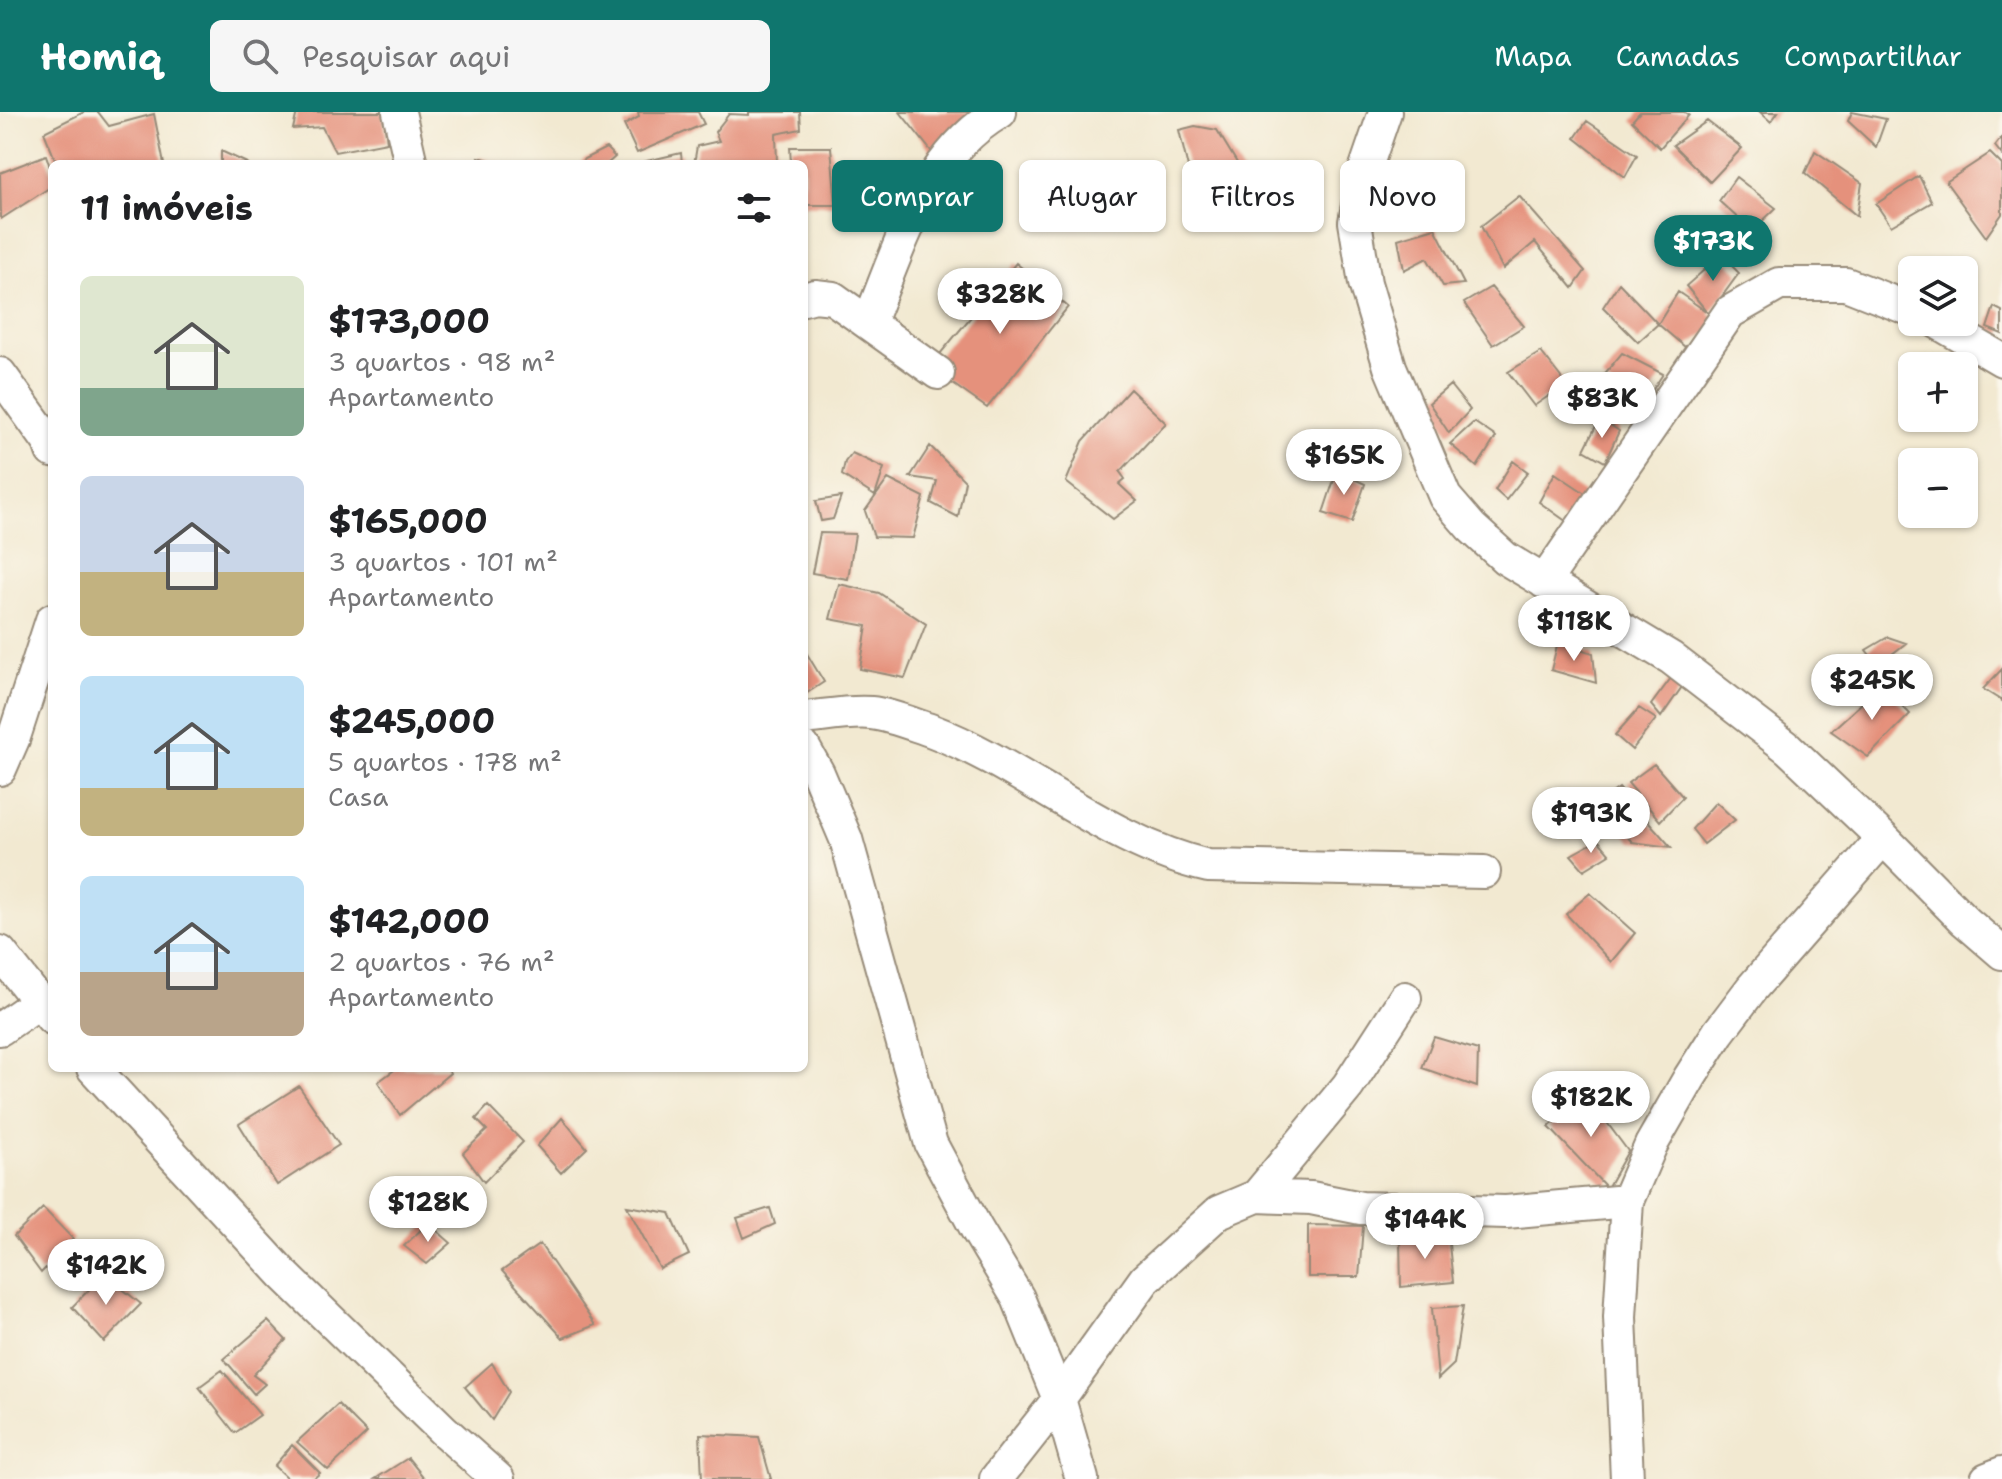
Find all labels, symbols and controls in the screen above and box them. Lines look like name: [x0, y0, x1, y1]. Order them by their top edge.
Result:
search box: [210, 20, 770, 92]
text: Homiq: [40, 31, 162, 82]
icon: search: [238, 34, 282, 78]
text: Pesquisar aqui: [302, 36, 510, 77]
text: Mapa: [1494, 37, 1572, 75]
text: Camadas: [1616, 37, 1740, 75]
text: Compartilhar: [1784, 37, 1962, 75]
chip: Comprar: [832, 160, 1003, 232]
chip: Alugar: [1019, 160, 1166, 232]
chip: Filtros: [1182, 160, 1324, 232]
chip: Novo: [1340, 160, 1465, 232]
text: 11 imóveis: [80, 185, 253, 231]
icon: filters: [732, 186, 776, 230]
pin: $173K: [1657, 215, 1769, 283]
text: $173K: [1672, 223, 1754, 258]
map controls: [1898, 256, 1978, 528]
button: layers: [1898, 256, 1978, 336]
pin: $328K: [944, 268, 1056, 336]
text: $328K: [956, 276, 1044, 311]
text: $173,000: [328, 298, 490, 344]
icon: home: [144, 308, 240, 404]
text: 3 quartos · 98 m²: [328, 344, 555, 379]
button: +: [1898, 352, 1978, 432]
pin: $83K: [1555, 372, 1649, 440]
text: Apartamento: [328, 379, 494, 414]
text: $83K: [1566, 380, 1638, 415]
pin: $165K: [1288, 429, 1400, 497]
text: $165K: [1304, 437, 1384, 472]
button: −: [1898, 448, 1978, 528]
text: $165,000: [328, 498, 488, 544]
icon: home: [144, 508, 240, 604]
text: 3 quartos · 101 m²: [328, 544, 558, 579]
text: Apartamento: [328, 579, 494, 614]
pin: $118K: [1518, 595, 1630, 663]
text: $118K: [1536, 603, 1612, 638]
pin: $245K: [1816, 654, 1928, 722]
text: $245K: [1829, 662, 1915, 697]
text: $245,000: [328, 698, 495, 744]
icon: home: [144, 708, 240, 804]
text: 5 quartos · 178 m²: [328, 744, 562, 779]
text: Casa: [328, 779, 388, 814]
pin: $193K: [1535, 787, 1647, 855]
text: $193K: [1550, 795, 1632, 830]
text: $142,000: [328, 898, 490, 944]
icon: home: [144, 908, 240, 1004]
text: 2 quartos · 76 m²: [328, 944, 555, 979]
text: Apartamento: [328, 979, 494, 1014]
pin: $182K: [1535, 1071, 1647, 1139]
text: $182K: [1550, 1079, 1632, 1114]
pin: $128K: [372, 1176, 484, 1244]
text: $128K: [387, 1184, 469, 1219]
pin: $144K: [1369, 1193, 1481, 1261]
text: $144K: [1384, 1201, 1466, 1236]
pin: $142K: [50, 1239, 162, 1307]
text: $142K: [66, 1247, 146, 1282]

